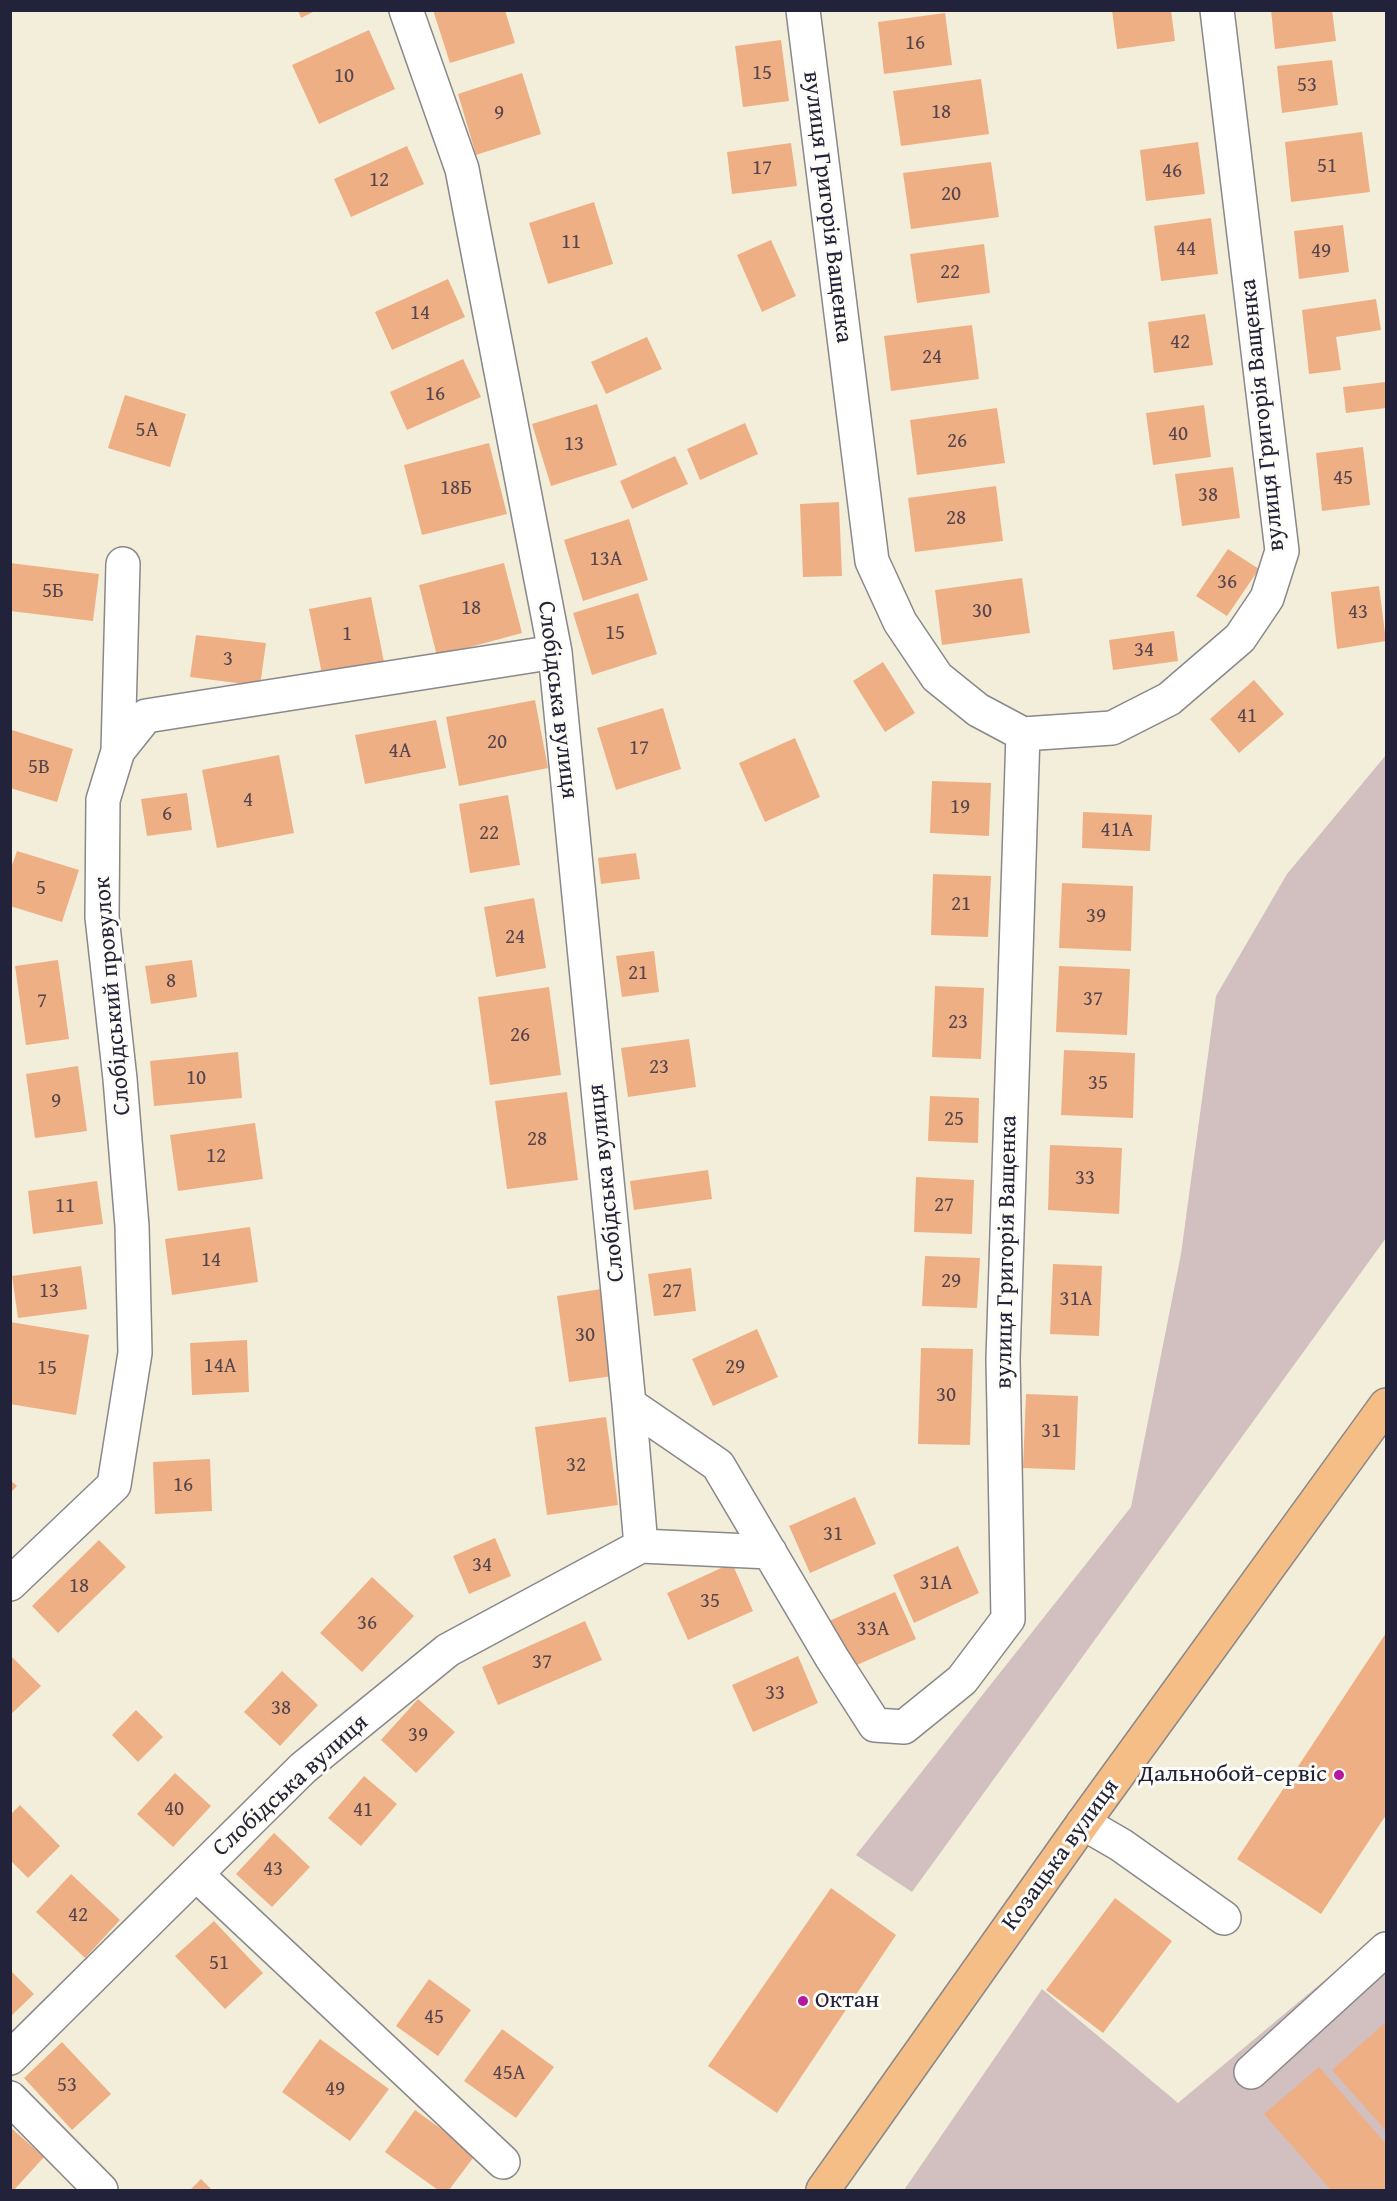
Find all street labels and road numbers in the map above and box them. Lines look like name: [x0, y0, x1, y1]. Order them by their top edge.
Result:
street label: вулиця Григорія Ващенка: [796, 69, 858, 345]
street label: вулиця Григорія Ващенка: [1234, 277, 1292, 553]
street label: Слобідська вулиця: [531, 599, 583, 801]
street label: Слобідський провулок: [88, 875, 138, 1117]
street label: Слобідська вулиця: [582, 1083, 632, 1283]
street label: вулиця Григорія Ващенка: [990, 1115, 1024, 1389]
street label: Слобідська вулиця: [207, 1709, 375, 1863]
street label: Козацька вулиця: [996, 1774, 1126, 1936]

